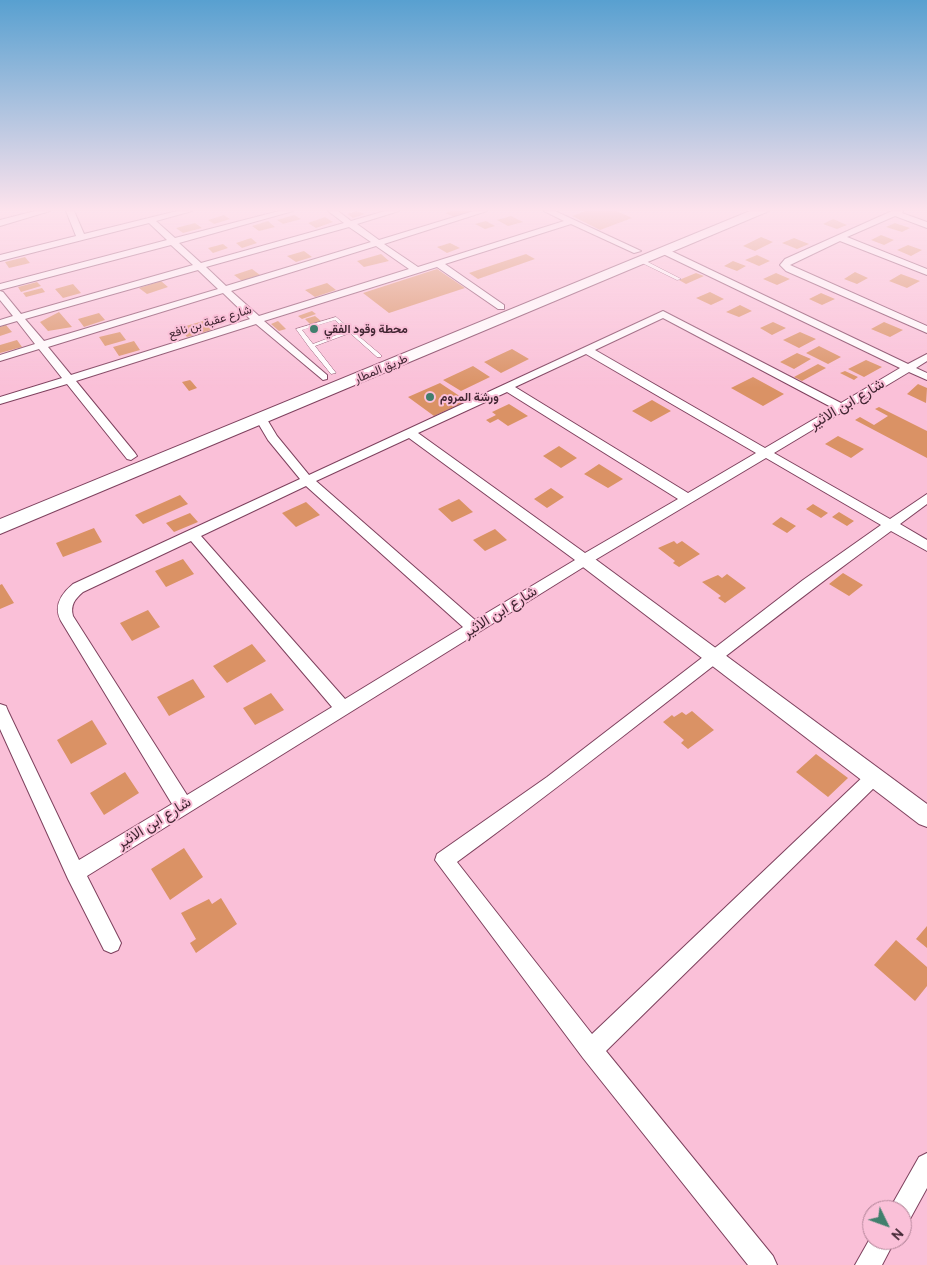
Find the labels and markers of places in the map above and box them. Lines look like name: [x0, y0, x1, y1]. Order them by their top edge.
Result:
place label: محطة وقود الفقي: [324, 322, 408, 336]
marker: محطة وقود الفقي: [308, 323, 320, 335]
place label: ورشة المروم: [440, 390, 499, 404]
marker: ورشة المروم: [424, 391, 436, 403]

